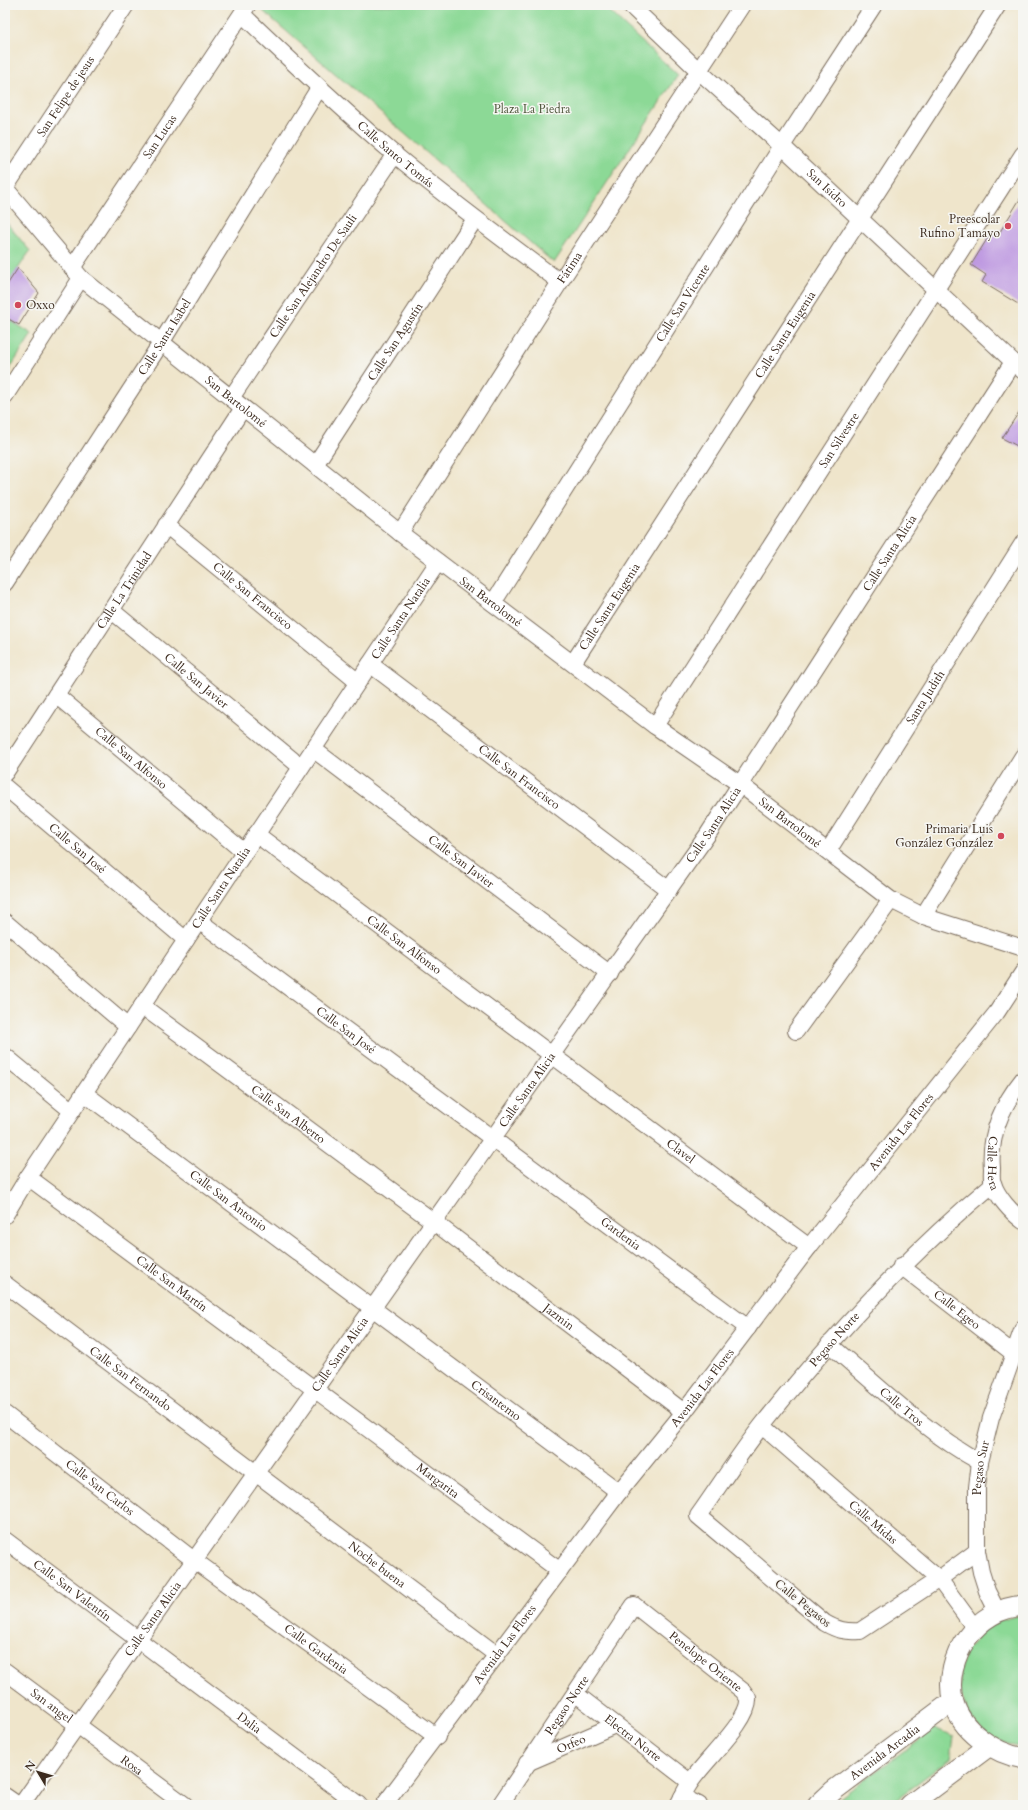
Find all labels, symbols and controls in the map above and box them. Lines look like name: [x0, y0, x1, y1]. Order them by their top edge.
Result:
street label: San Felipe de jesus: [33, 53, 98, 140]
park label: Plaza La Piedra: [494, 101, 571, 117]
street label: San Lucas: [139, 111, 180, 162]
street label: Calle Santo Tomás: [354, 117, 437, 191]
street label: San Isidro: [803, 165, 851, 211]
street label: Calle San Alejandro De Sauli: [266, 210, 361, 341]
place label: Preescolar Rufino Tamayo: [920, 211, 1001, 241]
marker: Preescolar Rufino Tamayo: [1003, 221, 1013, 231]
street label: Fátima: [553, 248, 586, 286]
street label: Calle San Vicente: [652, 261, 713, 345]
street label: Calle Santa Eugenia: [751, 287, 820, 381]
street label: Calle Santa Isabel: [134, 296, 194, 378]
place label: Oxxo: [26, 297, 55, 313]
street label: Calle San Agustín: [364, 299, 427, 384]
marker: Oxxo: [13, 300, 23, 310]
street label: San Bartolomé: [202, 372, 270, 431]
street label: San Silvestre: [815, 409, 863, 471]
street label: Calle Santa Alicia: [859, 511, 921, 595]
street label: Calle La Trinidad: [93, 548, 156, 632]
street label: Calle San Francisco: [209, 559, 296, 634]
street label: Calle Santa Eugenia: [575, 559, 644, 653]
street label: Calle Santa Natalia: [367, 573, 434, 662]
street label: San Bartolomé: [456, 573, 525, 631]
street label: Calle San Javier: [161, 649, 233, 712]
street label: Santa Judith: [902, 667, 949, 727]
street label: Calle San Alfonso: [92, 723, 171, 793]
street label: Calle San Francisco: [475, 741, 564, 813]
street label: Calle Santa Alicia: [682, 783, 745, 866]
street label: San Bartolomé: [756, 794, 824, 852]
street label: Calle San José: [45, 819, 110, 877]
place label: Primaria Luis González González: [895, 821, 994, 851]
street label: Calle San Javier: [425, 831, 498, 892]
marker: Primaria Luis González González: [996, 831, 1006, 841]
street label: Calle Santa Natalia: [188, 843, 254, 932]
street label: Calle San Alfonso: [364, 911, 445, 978]
street label: Calle San José: [313, 1003, 379, 1057]
street label: Calle Santa Alicia: [495, 1048, 560, 1131]
street label: Calle San Alberto: [248, 1081, 329, 1147]
street label: Avenida Las Flores: [865, 1090, 937, 1174]
street label: Clavel: [663, 1135, 698, 1167]
street label: Calle Hera: [984, 1135, 1003, 1194]
street label: Calle San Antonio: [186, 1166, 271, 1235]
street label: Gardenia: [597, 1213, 645, 1254]
street label: Calle San Martín: [133, 1252, 211, 1315]
street label: Calle Egeo: [930, 1286, 984, 1333]
street label: Jazmin: [538, 1299, 578, 1334]
street label: Pegaso Norte: [806, 1308, 863, 1370]
street label: Calle Santa Alicia: [308, 1313, 372, 1395]
street label: Calle San Fernando: [86, 1342, 175, 1415]
street label: Avenida Las Flores: [667, 1345, 738, 1430]
street label: Crisantemo: [468, 1376, 525, 1425]
street label: Calle Tros: [876, 1384, 927, 1430]
street label: Pegaso Sur: [969, 1438, 993, 1495]
street label: Calle San Carlos: [62, 1456, 138, 1519]
street label: Margarita: [413, 1459, 463, 1502]
street label: Calle Midas: [845, 1497, 901, 1548]
street label: Noche buena: [345, 1538, 410, 1592]
street label: Calle San Valentín: [30, 1556, 115, 1625]
street label: Calle Pegasos: [771, 1575, 835, 1631]
street label: Calle Santa Alicia: [121, 1577, 185, 1660]
street label: Avenida Las Flores: [470, 1601, 540, 1687]
street label: Calle Gardenia: [281, 1620, 352, 1678]
street label: Penelope Oriente: [666, 1628, 746, 1695]
street label: Pegaso Norte: [541, 1672, 593, 1738]
street label: San angel: [27, 1685, 76, 1727]
street label: Dalia: [234, 1708, 265, 1738]
street label: Electra Norte: [601, 1711, 665, 1765]
street label: Avenida Arcadia: [846, 1720, 923, 1784]
street label: Orfeo: [554, 1730, 589, 1757]
north arrow: [18, 1752, 58, 1792]
street label: Rosa: [117, 1752, 147, 1779]
text: N: [22, 1757, 40, 1775]

